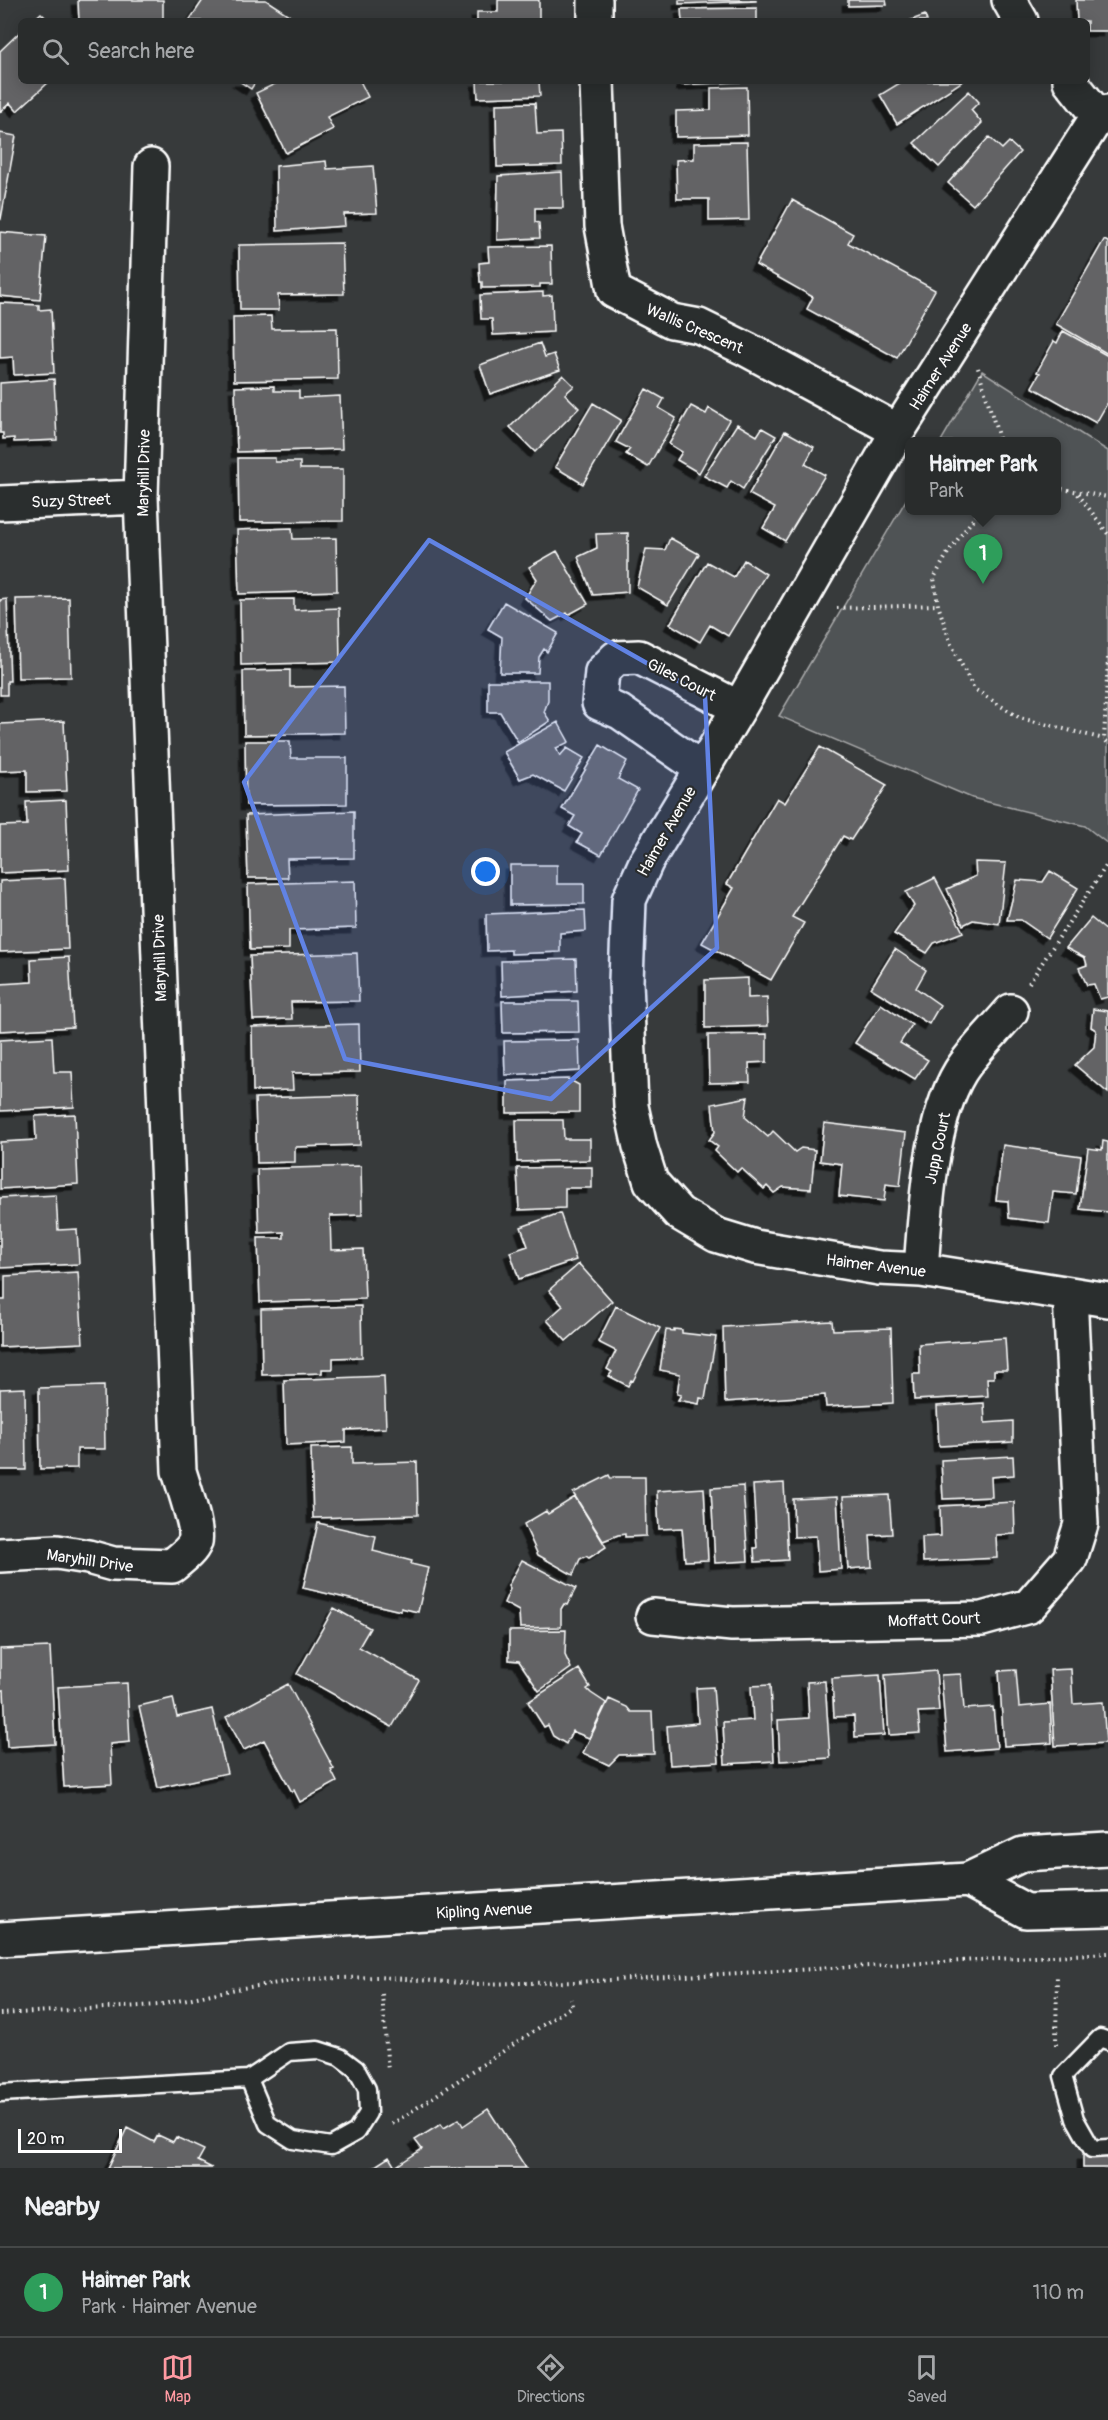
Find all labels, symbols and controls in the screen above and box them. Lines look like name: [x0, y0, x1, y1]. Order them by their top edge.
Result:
search box: [18, 18, 1090, 84]
icon: search: [39, 35, 72, 68]
text: Search here: [87, 37, 194, 65]
street label: Wallis Crescent: [643, 299, 747, 359]
street label: Haimer Avenue: [905, 319, 977, 414]
street label: Maryhill Drive: [133, 429, 155, 517]
popup: [905, 437, 1061, 515]
text: Haimer Park: [928, 450, 1038, 478]
text: Park: [928, 478, 963, 503]
street label: Suzy Street: [31, 490, 112, 512]
pin: 1: [964, 534, 1002, 584]
street label: Giles Court: [644, 654, 720, 706]
street label: Haimer Avenue: [633, 783, 701, 880]
your location: [471, 857, 500, 886]
street label: Maryhill Drive: [148, 914, 172, 1002]
street label: Jupp Court: [921, 1110, 955, 1186]
street label: Haimer Avenue: [825, 1250, 927, 1282]
street label: Maryhill Drive: [45, 1545, 135, 1577]
street label: Moffatt Court: [887, 1608, 981, 1632]
street label: Kipling Avenue: [435, 1898, 533, 1924]
scale bar: [18, 2126, 122, 2154]
text: 20 m: [27, 2129, 65, 2149]
text: Nearby: [24, 2191, 100, 2223]
text: Haimer Park: [81, 2266, 190, 2294]
text: 1: [40, 2280, 47, 2305]
text: 110 m: [1033, 2280, 1084, 2305]
text: Park · Haimer Avenue: [81, 2294, 257, 2319]
tab: Map: [161, 2351, 194, 2407]
tab: Directions: [517, 2351, 585, 2407]
tab: Saved: [907, 2351, 947, 2407]

